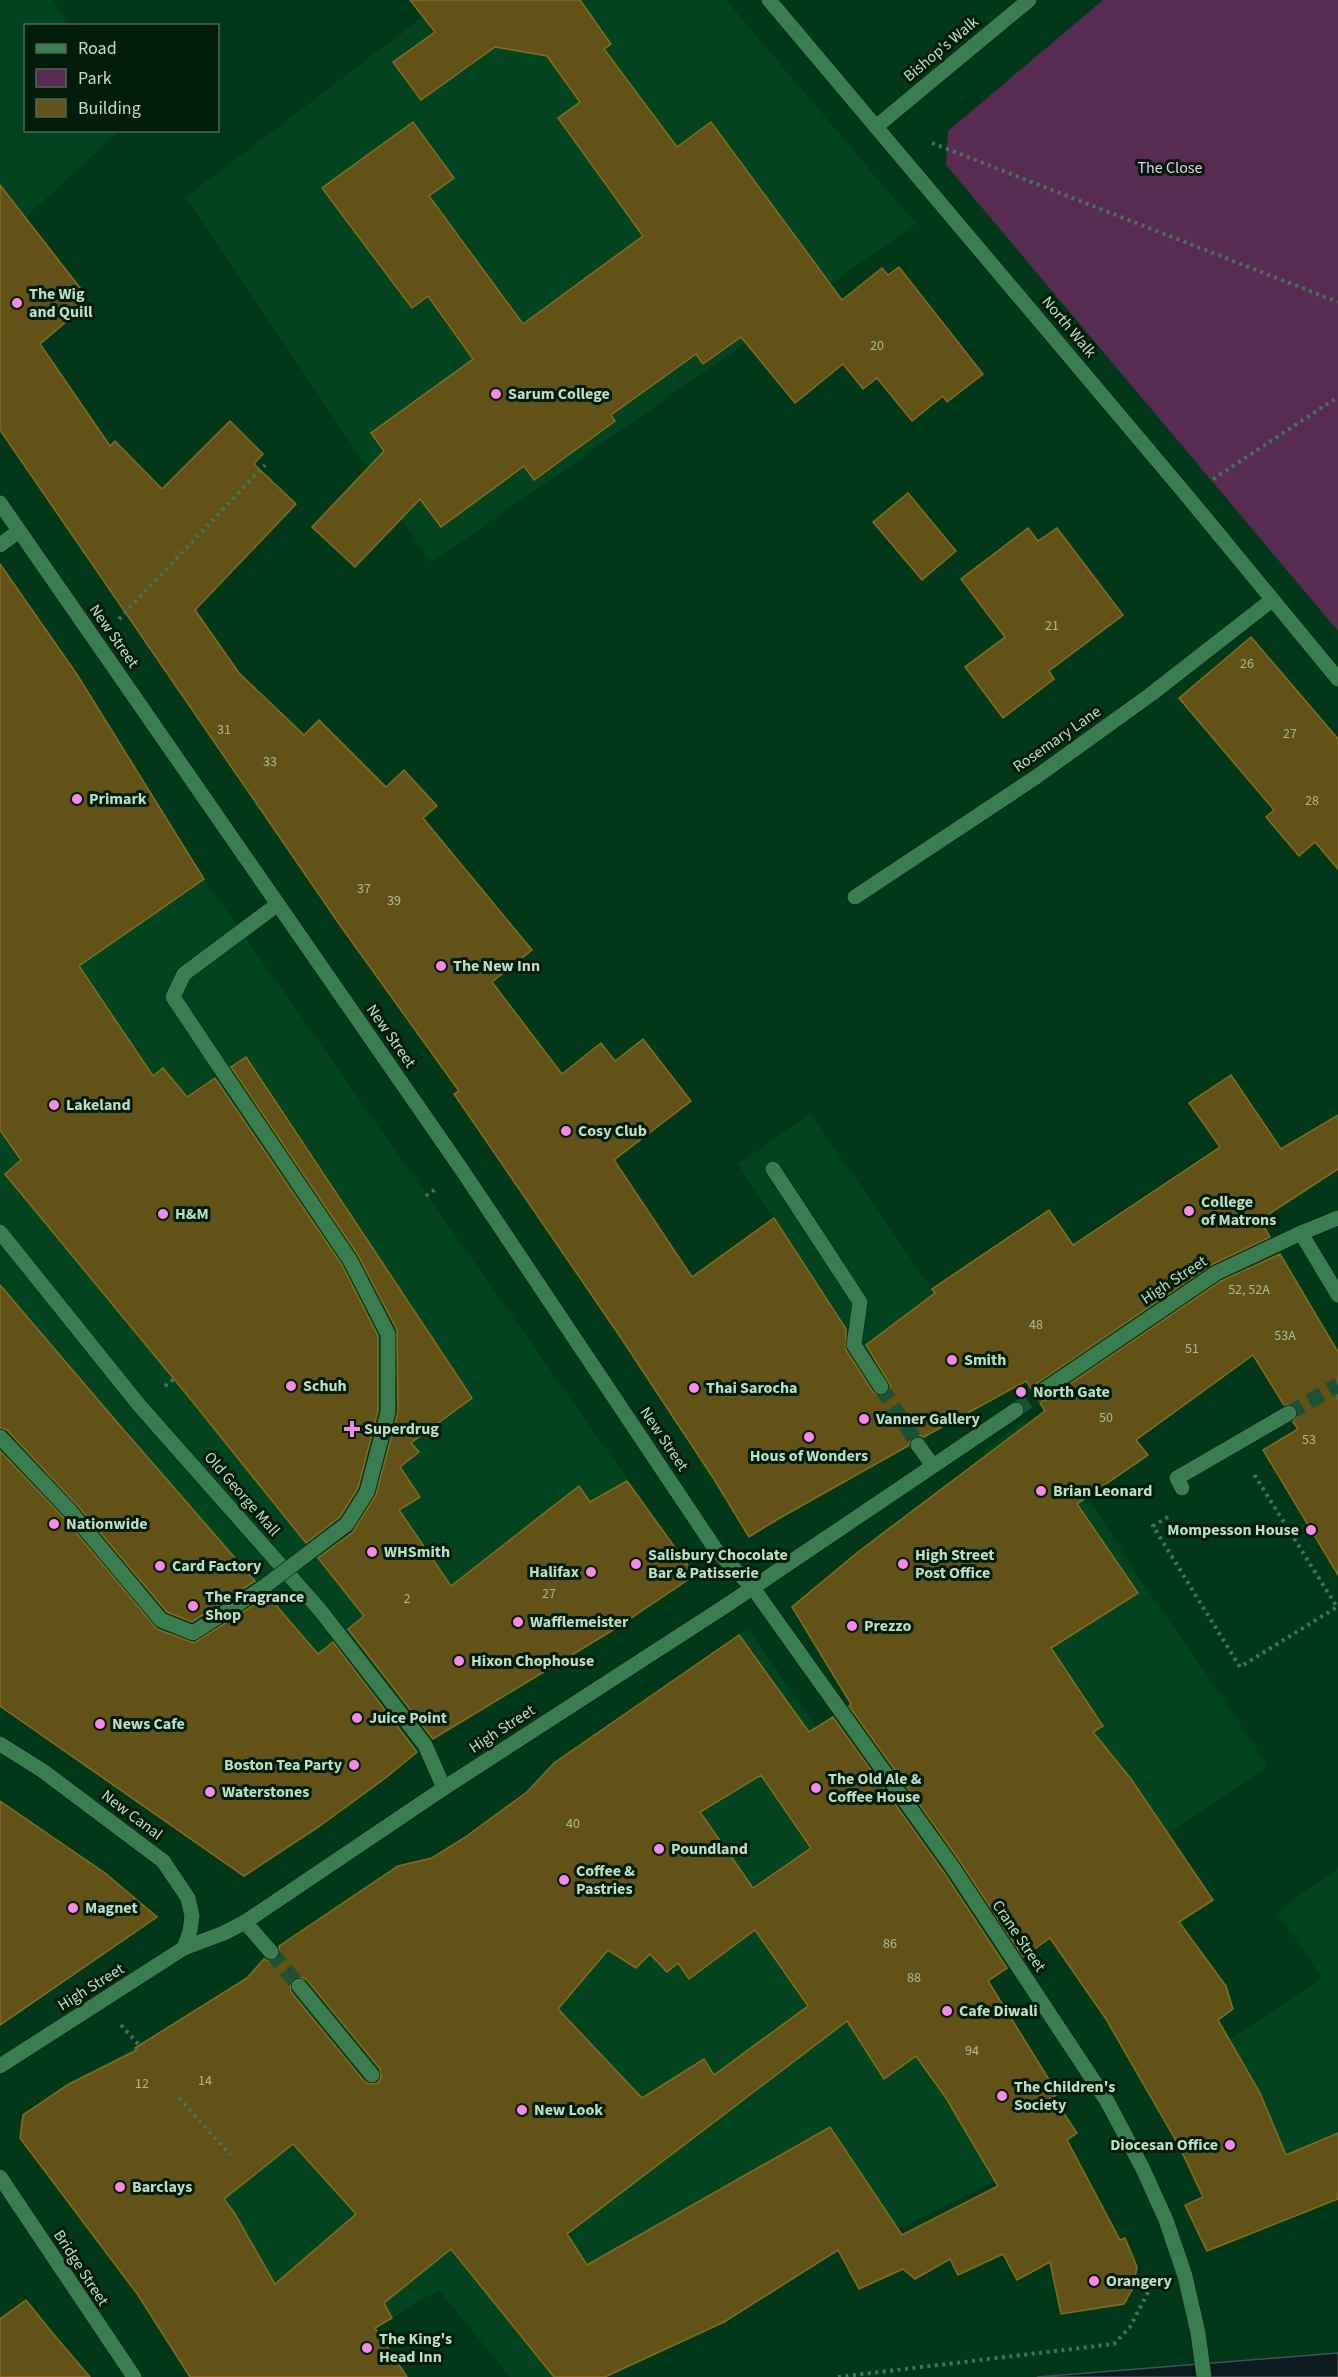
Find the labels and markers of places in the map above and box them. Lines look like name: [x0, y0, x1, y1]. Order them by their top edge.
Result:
place label: The Wig and Quill: [29, 283, 93, 323]
marker: The Wig and Quill: [10, 296, 24, 310]
place label: Sarum College: [508, 383, 610, 405]
marker: Sarum College: [489, 387, 503, 401]
place label: Primark: [89, 788, 147, 810]
marker: Primark: [70, 792, 84, 806]
place label: The New Inn: [453, 955, 540, 977]
marker: The New Inn: [434, 959, 448, 973]
place label: Lakeland: [66, 1094, 131, 1116]
marker: Lakeland: [47, 1098, 61, 1112]
place label: Cosy Club: [578, 1120, 647, 1142]
marker: Cosy Club: [559, 1124, 573, 1138]
place label: College of Matrons: [1201, 1191, 1276, 1231]
place label: H&M: [175, 1203, 209, 1225]
marker: College of Matrons: [1182, 1204, 1196, 1218]
marker: H&M: [156, 1207, 170, 1221]
place label: Smith: [964, 1349, 1006, 1371]
marker: Smith: [945, 1353, 959, 1367]
place label: Schuh: [303, 1375, 347, 1397]
place label: Thai Sarocha: [706, 1377, 798, 1399]
marker: Schuh: [284, 1379, 298, 1393]
marker: Thai Sarocha: [687, 1381, 701, 1395]
place label: North Gate: [1033, 1381, 1110, 1403]
marker: North Gate: [1014, 1385, 1028, 1399]
place label: Vanner Gallery: [875, 1408, 980, 1430]
marker: Vanner Gallery: [857, 1412, 871, 1426]
place label: Superdrug: [364, 1418, 439, 1440]
marker: Superdrug: [345, 1422, 359, 1436]
marker: Hous of Wonders: [802, 1430, 816, 1444]
place label: Hous of Wonders: [750, 1445, 868, 1467]
place label: Brian Leonard: [1053, 1480, 1152, 1502]
marker: Brian Leonard: [1034, 1484, 1048, 1498]
place label: Nationwide: [66, 1513, 148, 1535]
marker: Nationwide: [47, 1517, 61, 1531]
place label: Mompesson House: [1167, 1519, 1299, 1541]
marker: Mompesson House: [1304, 1523, 1318, 1537]
place label: WHSmith: [384, 1541, 450, 1563]
place label: Salisbury Chocolate Bar & Patisserie: [648, 1544, 788, 1584]
place label: High Street Post Office: [915, 1544, 994, 1584]
marker: WHSmith: [365, 1545, 379, 1559]
place label: Card Factory: [172, 1555, 262, 1577]
marker: Salisbury Chocolate Bar & Patisserie: [629, 1557, 643, 1571]
marker: High Street Post Office: [896, 1557, 910, 1571]
marker: Card Factory: [153, 1559, 167, 1573]
place label: Halifax: [529, 1561, 579, 1583]
marker: Halifax: [584, 1565, 598, 1579]
place label: The Fragrance Shop: [205, 1586, 304, 1626]
marker: The Fragrance Shop: [186, 1599, 200, 1613]
place label: Wafflemeister: [530, 1611, 629, 1633]
marker: Wafflemeister: [511, 1615, 525, 1629]
place label: Prezzo: [864, 1615, 911, 1637]
marker: Prezzo: [845, 1619, 859, 1633]
place label: Hixon Chophouse: [471, 1650, 594, 1672]
marker: Hixon Chophouse: [452, 1654, 466, 1668]
place label: Juice Point: [369, 1707, 447, 1729]
marker: Juice Point: [350, 1711, 364, 1725]
place label: News Cafe: [112, 1713, 185, 1735]
marker: News Cafe: [93, 1717, 107, 1731]
place label: Boston Tea Party: [224, 1754, 343, 1776]
marker: Boston Tea Party: [347, 1758, 361, 1772]
place label: The Old Ale & Coffee House: [828, 1768, 922, 1808]
place label: Waterstones: [222, 1781, 309, 1803]
marker: The Old Ale & Coffee House: [809, 1781, 823, 1795]
marker: Waterstones: [203, 1785, 217, 1799]
place label: Poundland: [671, 1838, 748, 1860]
marker: Poundland: [652, 1842, 666, 1856]
place label: Coffee & Pastries: [576, 1860, 635, 1900]
marker: Coffee & Pastries: [557, 1873, 571, 1887]
place label: Magnet: [85, 1897, 138, 1919]
marker: Magnet: [66, 1901, 80, 1915]
place label: Cafe Diwali: [959, 2000, 1038, 2022]
marker: Cafe Diwali: [940, 2004, 954, 2018]
place label: The Children's Society: [1014, 2076, 1115, 2116]
marker: The Children's Society: [995, 2089, 1009, 2103]
place label: New Look: [534, 2099, 603, 2121]
marker: New Look: [515, 2103, 529, 2117]
place label: Diocesan Office: [1110, 2134, 1218, 2156]
marker: Diocesan Office: [1223, 2138, 1237, 2152]
place label: Barclays: [132, 2176, 192, 2198]
marker: Barclays: [113, 2180, 127, 2194]
place label: Orangery: [1106, 2270, 1172, 2292]
marker: Orangery: [1087, 2274, 1101, 2288]
place label: The King's Head Inn: [379, 2328, 452, 2368]
marker: The King's Head Inn: [360, 2341, 374, 2355]

